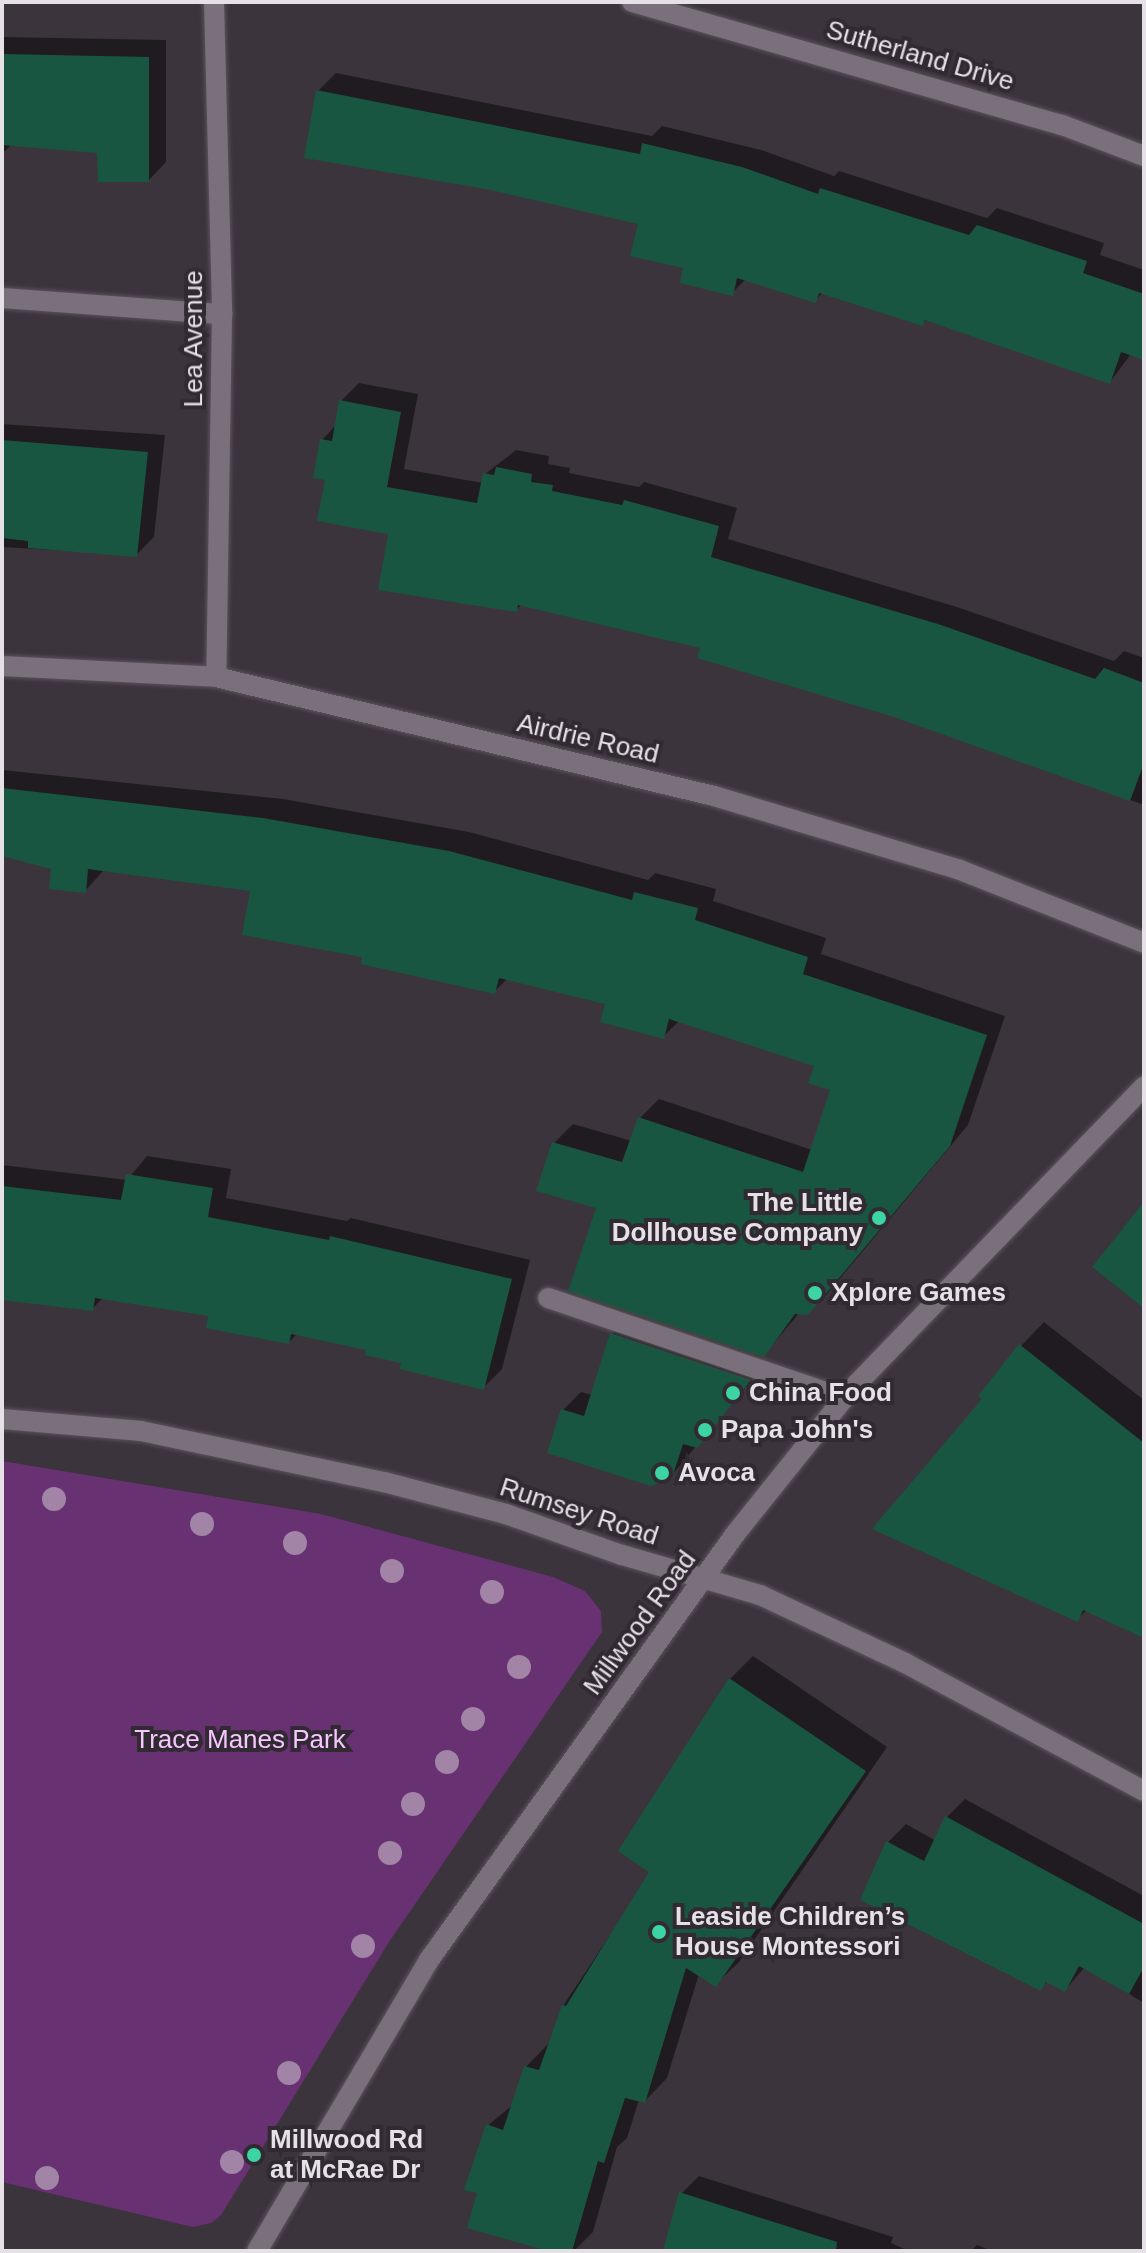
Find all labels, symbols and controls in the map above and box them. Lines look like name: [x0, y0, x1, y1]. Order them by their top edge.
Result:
street label: Sutherland Drive: [823, 14, 1017, 98]
street label: Lea Avenue: [178, 270, 210, 408]
street label: Airdrie Road: [514, 708, 662, 770]
place label: The Little Dollhouse Company: [612, 1187, 863, 1248]
marker: The Little Dollhouse Company: [870, 1209, 888, 1227]
place label: Xplore Games: [831, 1277, 1006, 1309]
marker: Xplore Games: [806, 1284, 824, 1302]
place label: China Food: [749, 1377, 892, 1409]
marker: China Food: [724, 1384, 742, 1402]
place label: Papa John's: [721, 1414, 873, 1446]
marker: Papa John's: [696, 1421, 714, 1439]
place label: Avoca: [678, 1457, 755, 1489]
marker: Avoca: [653, 1464, 671, 1482]
street label: Rumsey Road: [496, 1472, 662, 1552]
street label: Millwood Road: [577, 1545, 703, 1701]
park label: Trace Manes Park: [134, 1724, 346, 1756]
place label: Leaside Children’s House Montessori: [675, 1901, 905, 1962]
marker: Leaside Children’s House Montessori: [650, 1923, 668, 1941]
place label: Millwood Rd at McRae Dr: [270, 2124, 423, 2186]
marker: Millwood Rd at McRae Dr: [245, 2146, 263, 2164]

